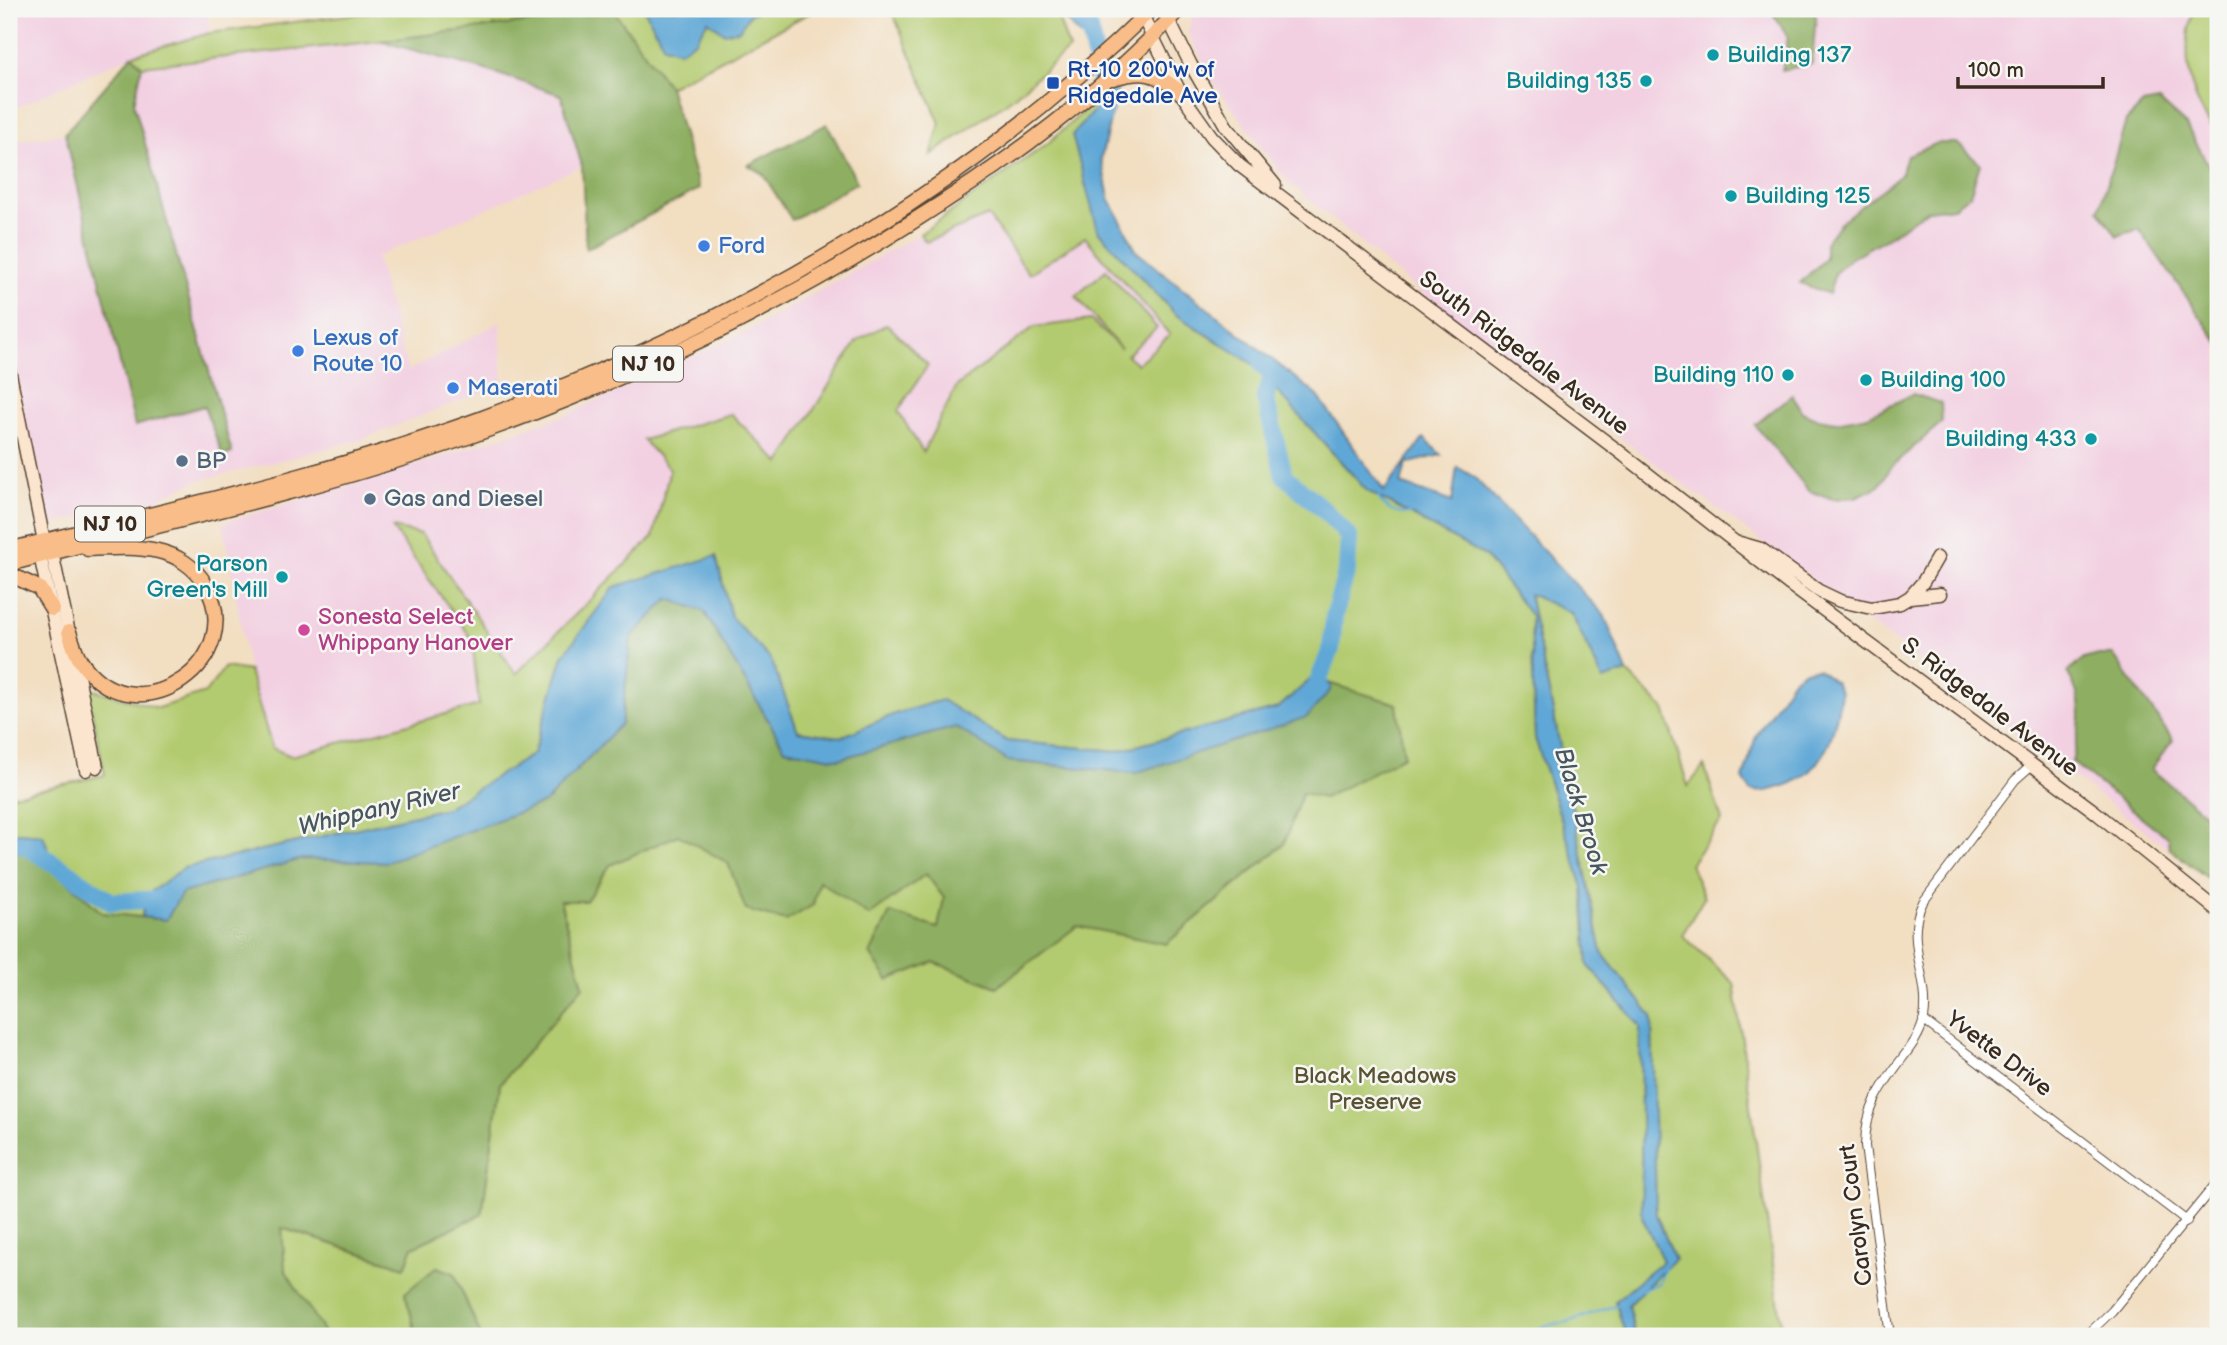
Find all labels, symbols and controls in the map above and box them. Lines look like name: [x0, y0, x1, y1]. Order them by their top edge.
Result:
place label: Building 137: [1727, 41, 1852, 69]
scale bar: [1958, 46, 2103, 90]
marker: Building 137: [1705, 47, 1721, 63]
place label: Rt-10 200'w of Ridgedale Ave: [1067, 56, 1218, 110]
text: 100 m: [1968, 58, 2024, 83]
place label: Building 135: [1506, 67, 1632, 95]
marker: Building 135: [1638, 73, 1654, 89]
marker: Rt-10 200'w of Ridgedale Ave: [1045, 75, 1061, 91]
place label: Building 125: [1745, 182, 1871, 210]
marker: Building 125: [1723, 188, 1739, 204]
place label: Ford: [718, 232, 765, 260]
marker: Ford: [696, 238, 712, 254]
street label: South Ridgedale Avenue: [1413, 265, 1635, 441]
place label: Lexus of Route 10: [312, 324, 403, 378]
marker: Lexus of Route 10: [290, 343, 306, 359]
road number: NJ 10: [613, 346, 683, 382]
place label: Building 110: [1653, 361, 1774, 389]
place label: Building 100: [1880, 366, 2006, 394]
marker: Building 110: [1780, 367, 1796, 383]
marker: Building 100: [1858, 372, 1874, 388]
place label: Maserati: [467, 374, 558, 402]
marker: Maserati: [445, 380, 461, 396]
place label: Building 433: [1945, 425, 2077, 453]
marker: Building 433: [2083, 431, 2099, 447]
place label: BP: [196, 447, 227, 475]
marker: BP: [174, 453, 190, 469]
place label: Gas and Diesel: [384, 485, 543, 513]
marker: Gas and Diesel: [362, 491, 378, 507]
road number: NJ 10: [75, 506, 145, 542]
place label: Parson Green's Mill: [146, 550, 268, 604]
marker: Parson Green's Mill: [274, 569, 290, 585]
place label: Sonesta Select Whippany Hanover: [318, 603, 513, 657]
marker: Sonesta Select Whippany Hanover: [296, 622, 312, 638]
street label: S. Ridgedale Avenue: [1896, 631, 2084, 783]
water label: Black Brook: [1548, 744, 1614, 879]
water label: Whippany River: [295, 776, 465, 842]
street label: Yvette Drive: [1940, 1005, 2057, 1103]
park label: Black Meadows Preserve: [1294, 1062, 1456, 1116]
street label: Carolyn Court: [1833, 1143, 1879, 1287]

